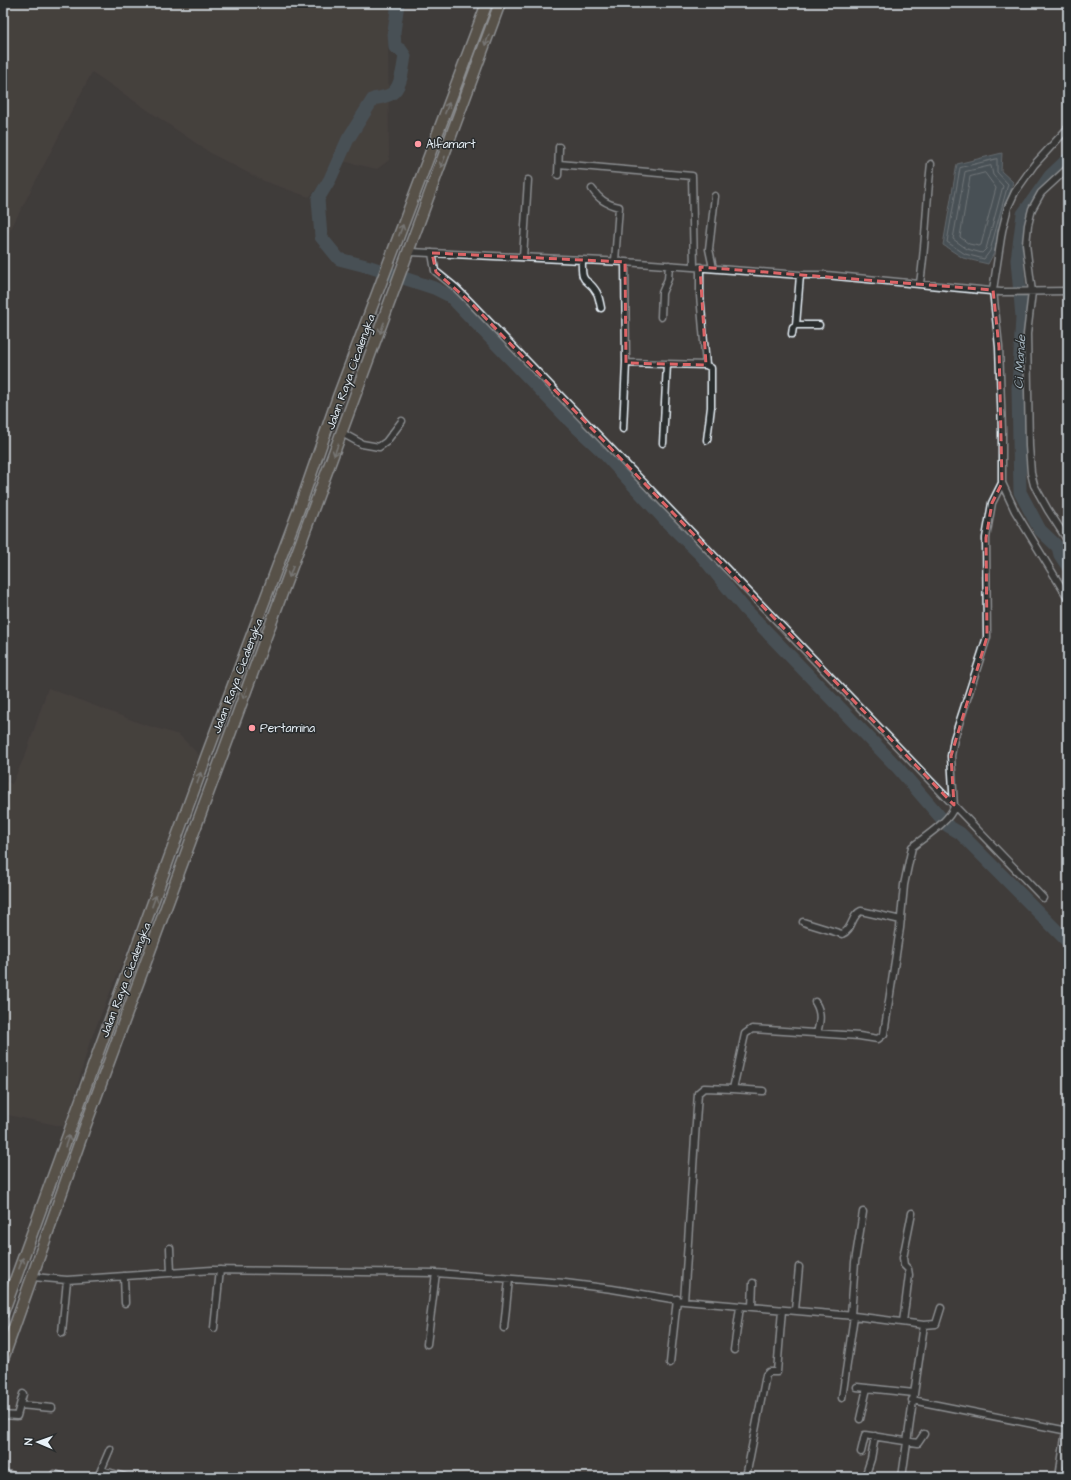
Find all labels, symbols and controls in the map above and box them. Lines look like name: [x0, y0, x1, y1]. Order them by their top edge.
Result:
one-way arrow: [483, 33, 490, 46]
one-way arrow: [444, 103, 452, 115]
place label: Alfamart: [426, 136, 476, 153]
marker: Alfamart: [413, 139, 423, 149]
one-way arrow: [438, 155, 446, 167]
one-way arrow: [398, 223, 405, 236]
street label: Jalan Raya Cicalengka: [322, 312, 381, 432]
one-way arrow: [377, 322, 385, 334]
water label: Ci Mande: [1010, 334, 1030, 389]
one-way arrow: [332, 443, 339, 456]
one-way arrow: [287, 565, 295, 577]
street label: Jalan Raya Cicalengka: [208, 616, 269, 736]
one-way arrow: [241, 687, 249, 699]
place label: Pertamina: [260, 720, 315, 737]
marker: Pertamina: [247, 723, 257, 733]
one-way arrow: [196, 772, 203, 785]
one-way arrow: [151, 895, 159, 907]
street label: Jalan Raya Cicalengka: [96, 920, 157, 1040]
one-way arrow: [63, 1135, 71, 1147]
one-way arrow: [18, 1257, 26, 1269]
north arrow: [18, 1422, 58, 1462]
text: N: [21, 1438, 36, 1445]

